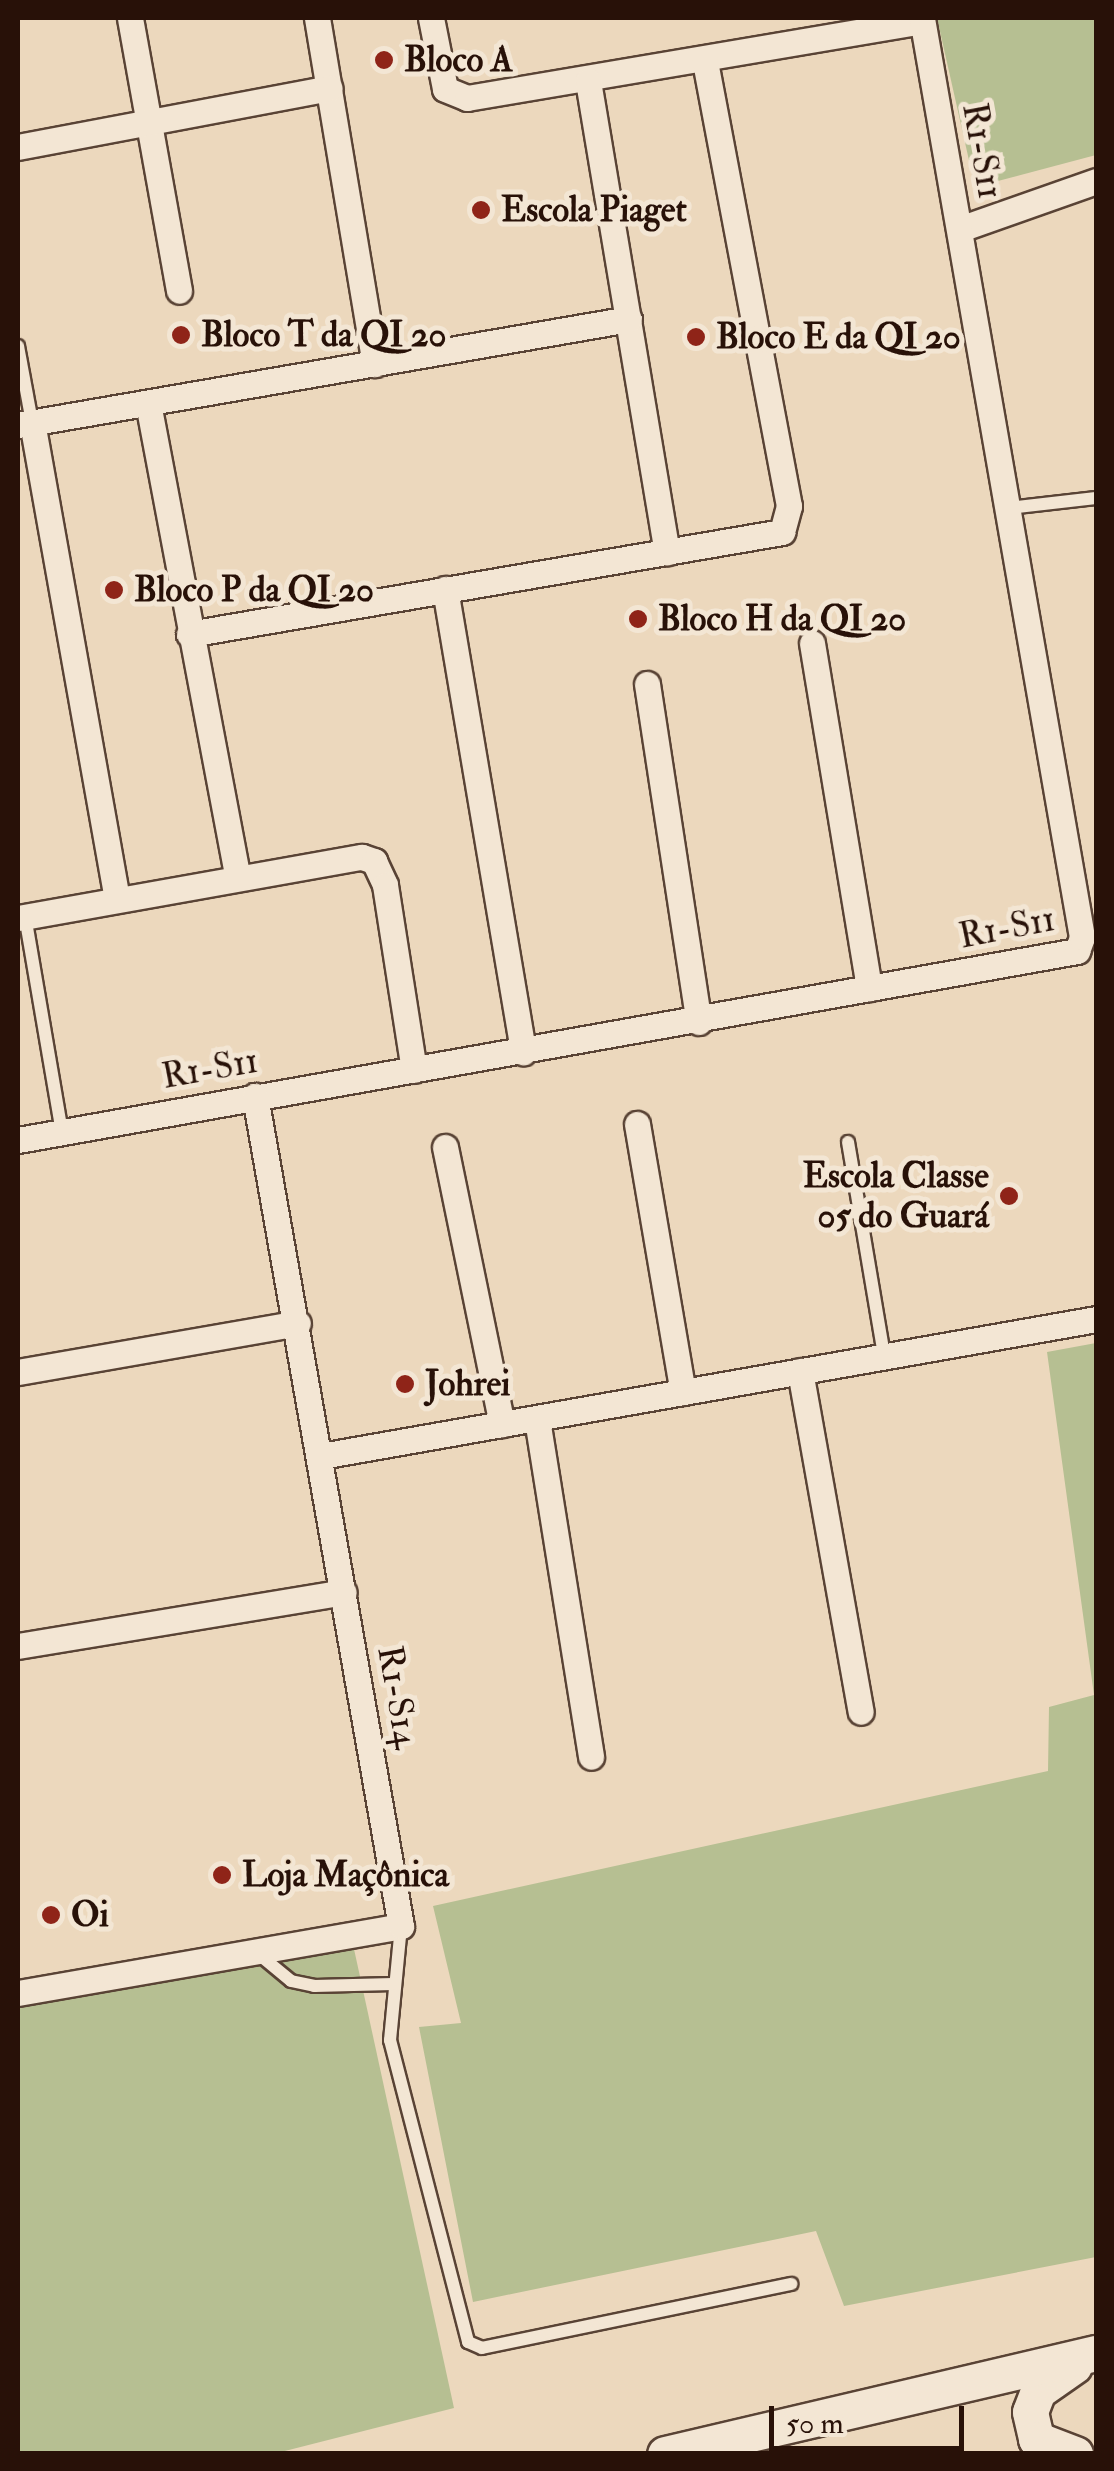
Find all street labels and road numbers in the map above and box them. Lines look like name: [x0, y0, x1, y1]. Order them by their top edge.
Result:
street label: R1-S11: [953, 100, 1011, 202]
street label: R1-S11: [955, 898, 1059, 958]
street label: R1-S11: [159, 1040, 261, 1098]
street label: R1-S14: [368, 1643, 428, 1751]

